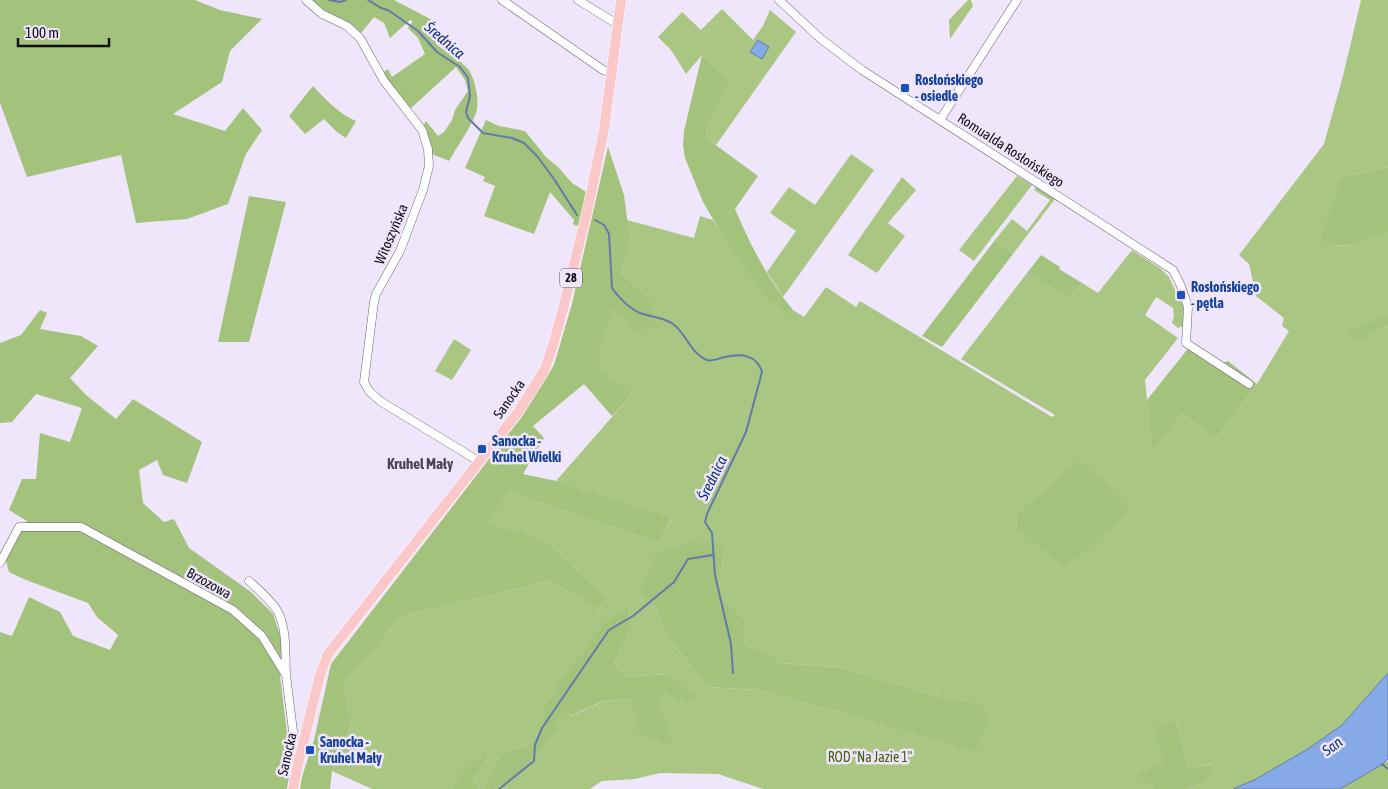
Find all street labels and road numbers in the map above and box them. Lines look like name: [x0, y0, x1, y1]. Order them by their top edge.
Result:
street label: Romualda Rosłońskiego: [955, 110, 1067, 190]
street label: Witoszyńska: [371, 201, 411, 267]
road number: 28: [560, 268, 582, 288]
street label: Sanocka: [490, 377, 528, 421]
street label: Brzozowa: [184, 564, 234, 602]
street label: Sanocka: [274, 731, 300, 777]

